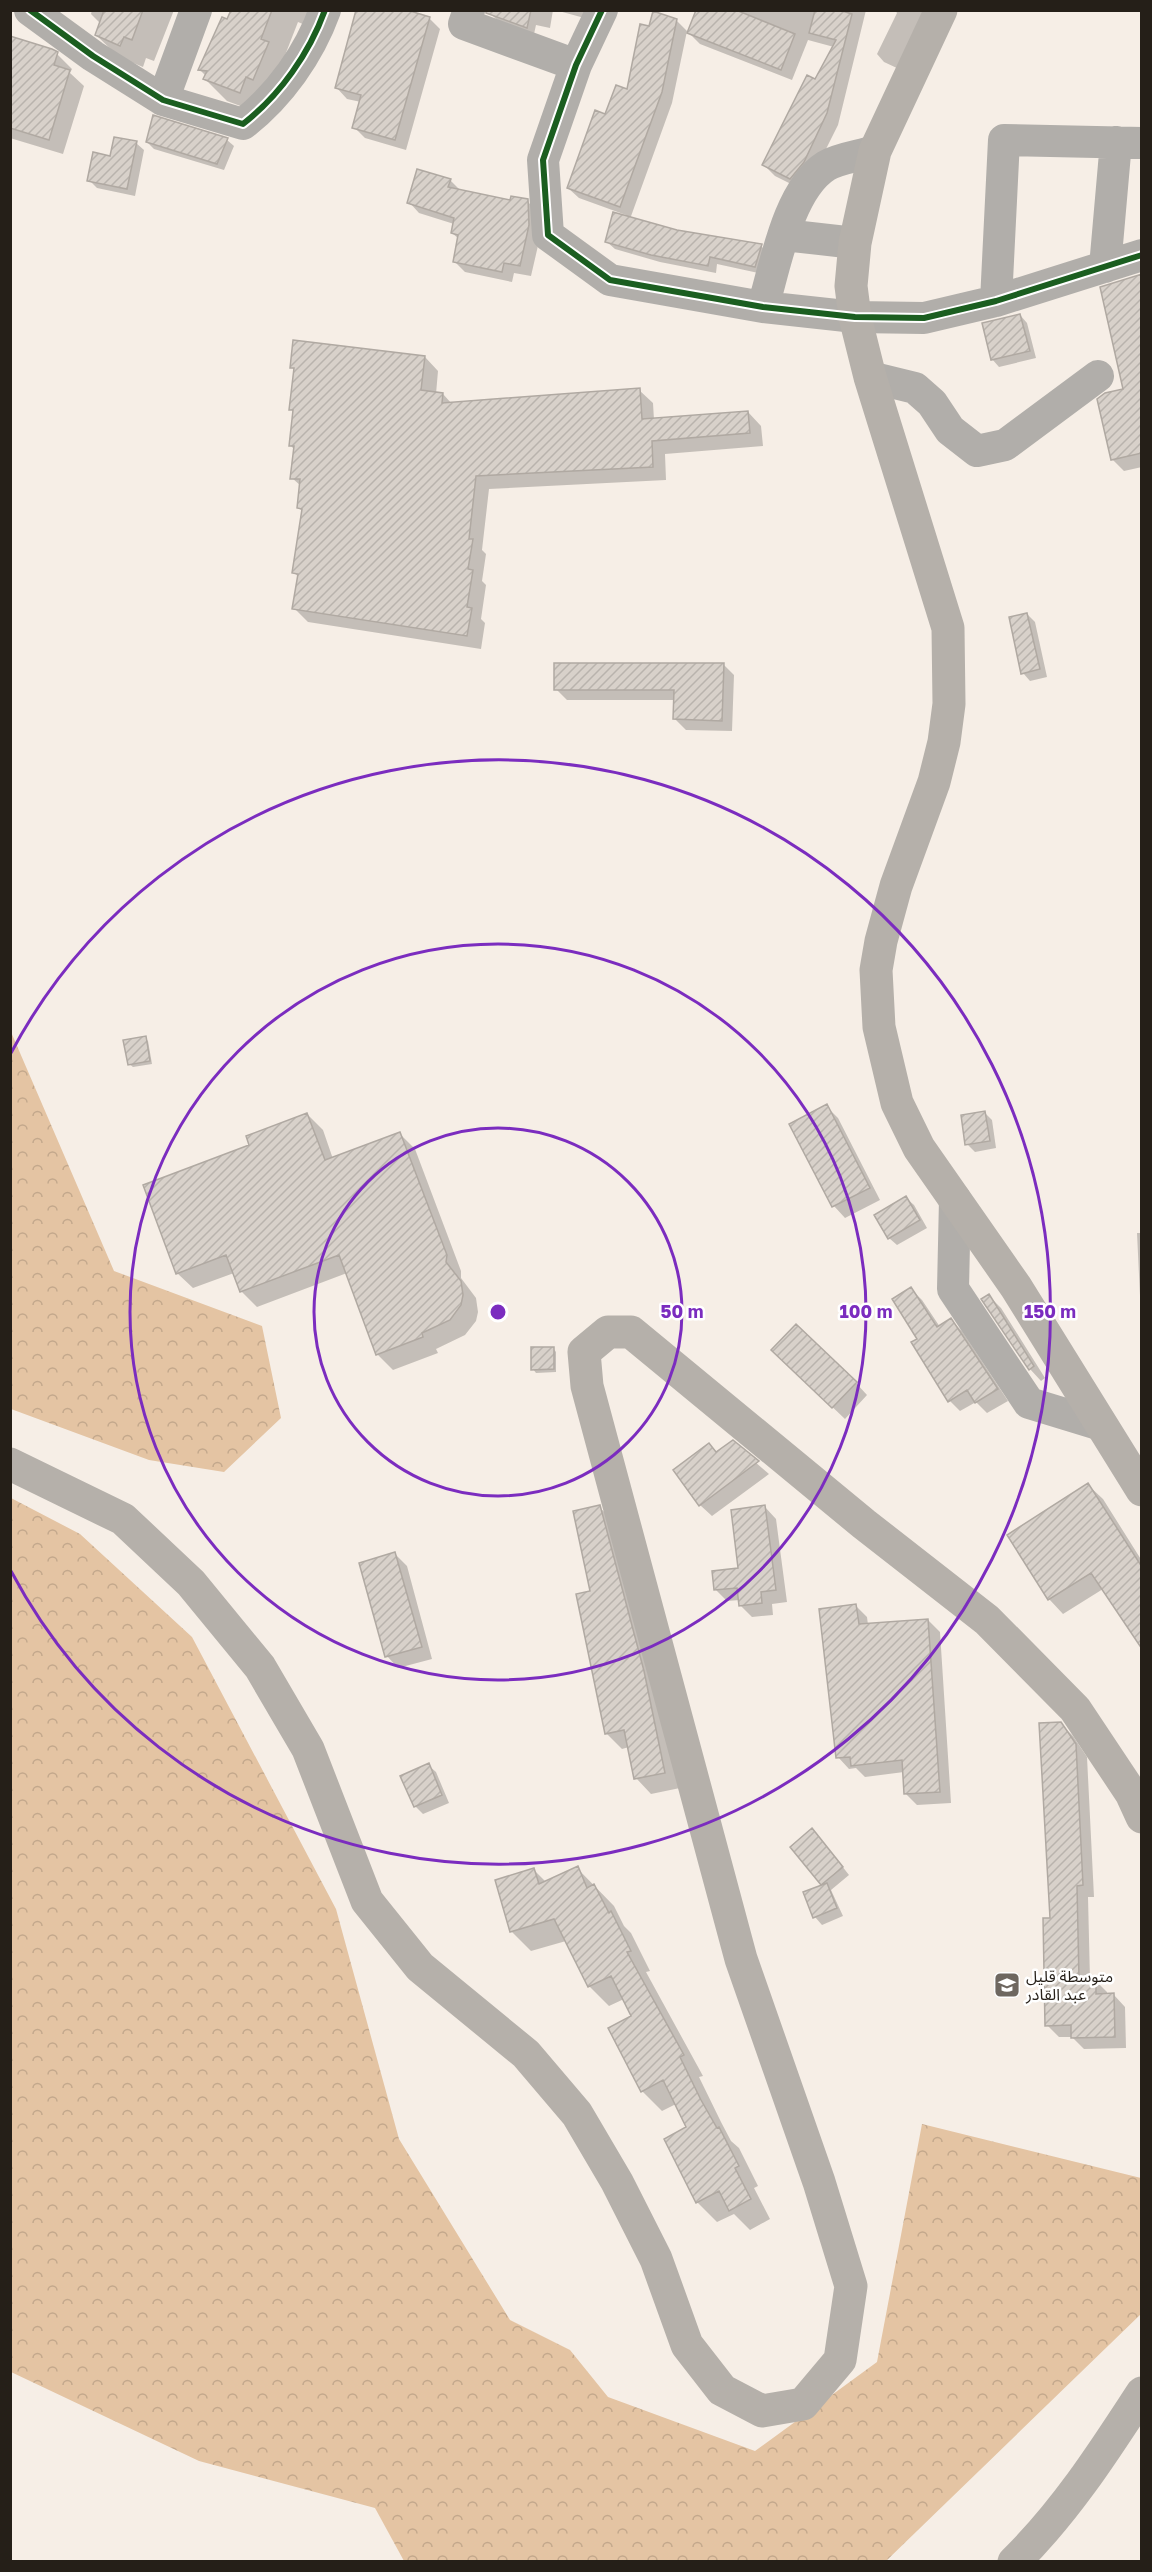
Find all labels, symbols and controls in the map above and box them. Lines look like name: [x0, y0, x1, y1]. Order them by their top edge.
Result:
text: 50 m: [661, 1300, 703, 1322]
text: 100 m: [840, 1300, 892, 1322]
text: 150 m: [1024, 1300, 1076, 1322]
centre of rings: [488, 1302, 508, 1322]
place label: متوسطة قليل عبد القادر: [1025, 1966, 1113, 2004]
school or university icon: متوسطة قليل عبد القادر: [992, 1970, 1022, 2000]

